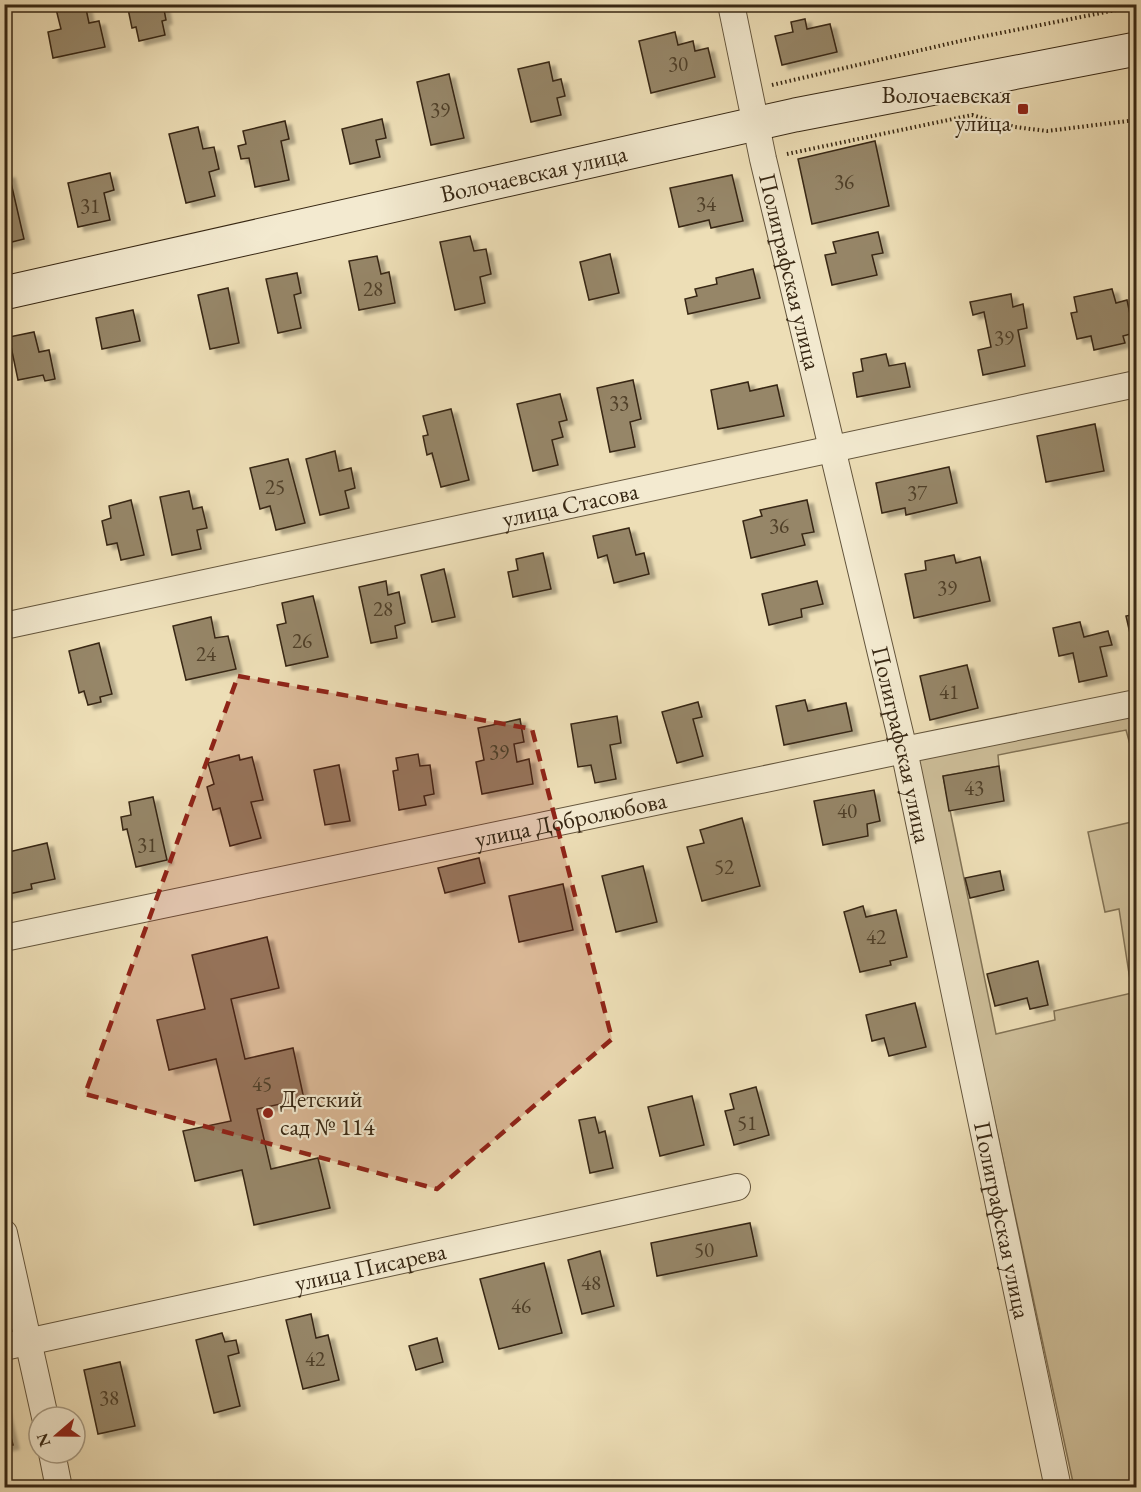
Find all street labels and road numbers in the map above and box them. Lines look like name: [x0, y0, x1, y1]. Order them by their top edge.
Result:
street label: Волочаевская улица: [437, 137, 630, 209]
street label: Полиграфская улица: [752, 170, 829, 373]
street label: улица Стасова: [499, 475, 641, 534]
street label: Полиграфская улица: [865, 643, 939, 846]
street label: улица Добролюбова: [472, 784, 670, 854]
street label: Полиграфская улица: [967, 1118, 1038, 1322]
street label: улица Писарева: [292, 1235, 449, 1298]

